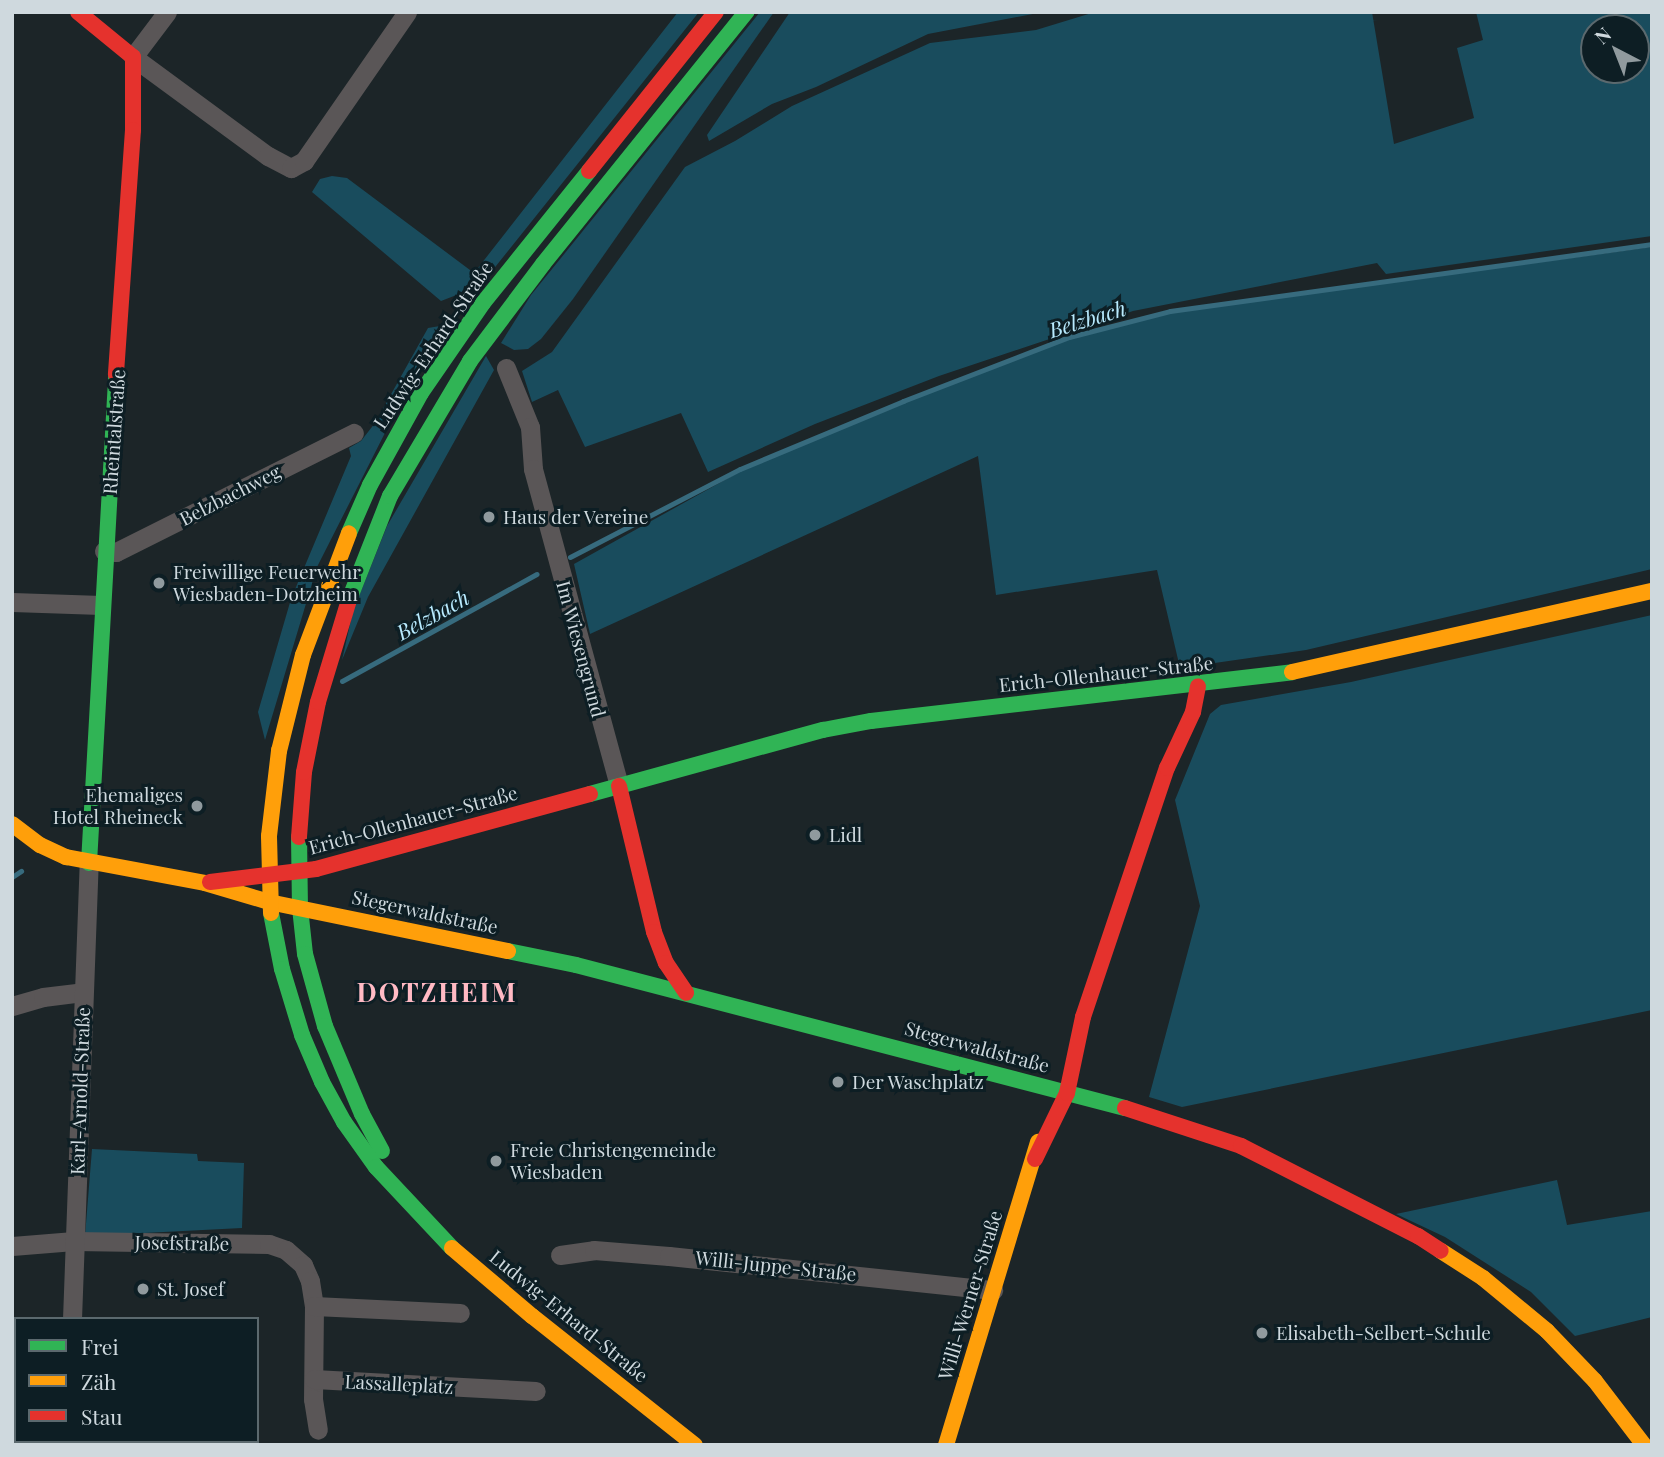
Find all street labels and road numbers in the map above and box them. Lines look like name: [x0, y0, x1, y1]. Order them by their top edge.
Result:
street label: Ludwig-Erhard-Straße: [368, 257, 498, 433]
street label: Rheintalstraße: [98, 369, 130, 495]
street label: Belzbachweg: [176, 460, 284, 530]
street label: Im Wiesengrund: [552, 578, 610, 720]
street label: Erich-Ollenhauer-Straße: [998, 651, 1214, 697]
street label: Erich-Ollenhauer-Straße: [306, 781, 520, 859]
street label: Stegerwaldstraße: [350, 885, 500, 939]
street label: Karl-Arnold-Straße: [66, 1007, 94, 1175]
street label: Stegerwaldstraße: [902, 1017, 1052, 1077]
street label: Willi-Werner-Straße: [933, 1208, 1007, 1382]
street label: Josefstraße: [135, 1231, 229, 1255]
street label: Ludwig-Erhard-Straße: [485, 1245, 653, 1387]
street label: Willi-Juppe-Straße: [694, 1246, 858, 1286]
street label: Lassalleplatz: [344, 1370, 454, 1398]

